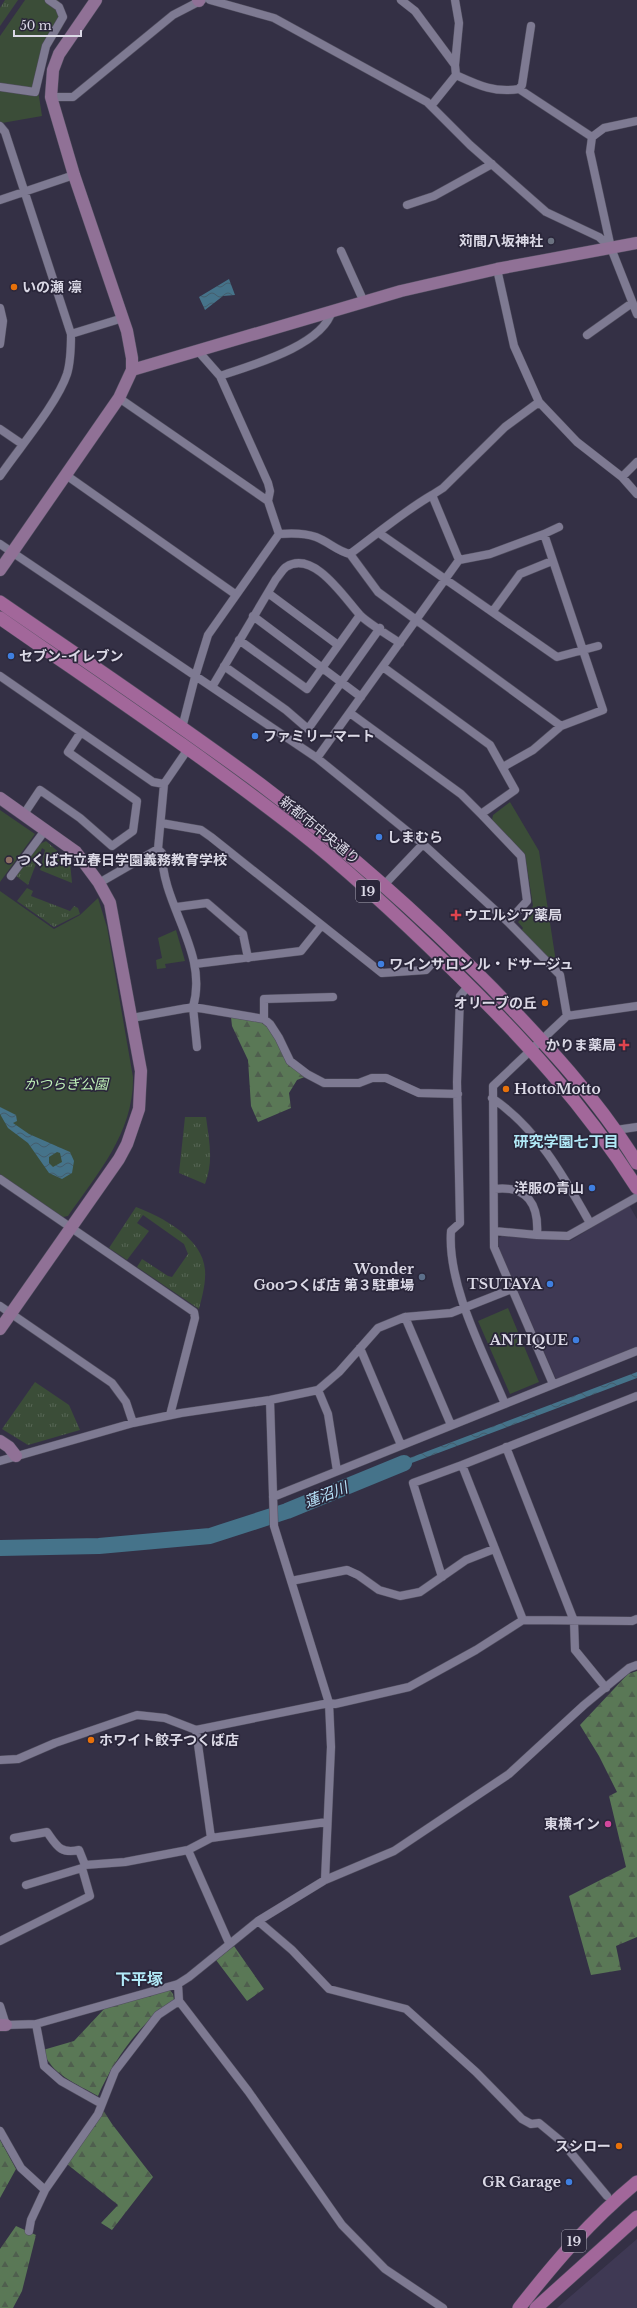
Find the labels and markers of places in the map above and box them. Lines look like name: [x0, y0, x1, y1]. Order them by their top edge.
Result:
place label: 苅間八坂神社: [459, 232, 543, 250]
marker: 苅間八坂神社: [546, 236, 556, 246]
place label: いの瀬 凛: [22, 278, 82, 296]
marker: いの瀬 凛: [9, 282, 19, 292]
place label: セブン-イレブン: [19, 647, 123, 665]
marker: セブン-イレブン: [6, 651, 16, 661]
place label: ファミリーマート: [263, 727, 375, 745]
marker: ファミリーマート: [250, 731, 260, 741]
place label: しまむら: [387, 828, 443, 846]
marker: しまむら: [374, 832, 384, 842]
place label: つくば市立春日学園義務教育学校: [17, 851, 227, 869]
marker: つくば市立春日学園義務教育学校: [4, 855, 14, 865]
place label: ウエルシア薬局: [464, 906, 562, 924]
marker: ウエルシア薬局: [451, 910, 461, 920]
place label: ワインサロン ル・ドサージュ: [389, 955, 573, 973]
marker: ワインサロン ル・ドサージュ: [376, 959, 386, 969]
place label: オリーブの丘: [454, 994, 537, 1012]
marker: オリーブの丘: [540, 998, 550, 1008]
place label: かりま薬局: [546, 1036, 616, 1054]
marker: かりま薬局: [619, 1040, 629, 1050]
place label: HottoMotto: [514, 1080, 601, 1098]
marker: HottoMotto: [501, 1084, 511, 1094]
place label: 洋服の青山: [514, 1179, 584, 1197]
marker: 洋服の青山: [587, 1183, 597, 1193]
place label: Wonder Gooつくば店 第３駐車場: [254, 1260, 414, 1294]
marker: Wonder Gooつくば店 第３駐車場: [417, 1272, 427, 1282]
place label: TSUTAYA: [467, 1275, 543, 1293]
marker: TSUTAYA: [545, 1279, 555, 1289]
place label: ANTIQUE: [489, 1331, 568, 1349]
marker: ANTIQUE: [571, 1335, 581, 1345]
place label: ホワイト餃子つくば店: [99, 1731, 239, 1749]
marker: ホワイト餃子つくば店: [86, 1735, 96, 1745]
place label: 東横イン: [544, 1815, 600, 1833]
marker: 東横イン: [603, 1819, 613, 1829]
place label: スシロー: [555, 2137, 611, 2155]
marker: スシロー: [614, 2141, 624, 2151]
place label: GR Garage: [482, 2173, 561, 2191]
marker: GR Garage: [564, 2177, 574, 2187]

